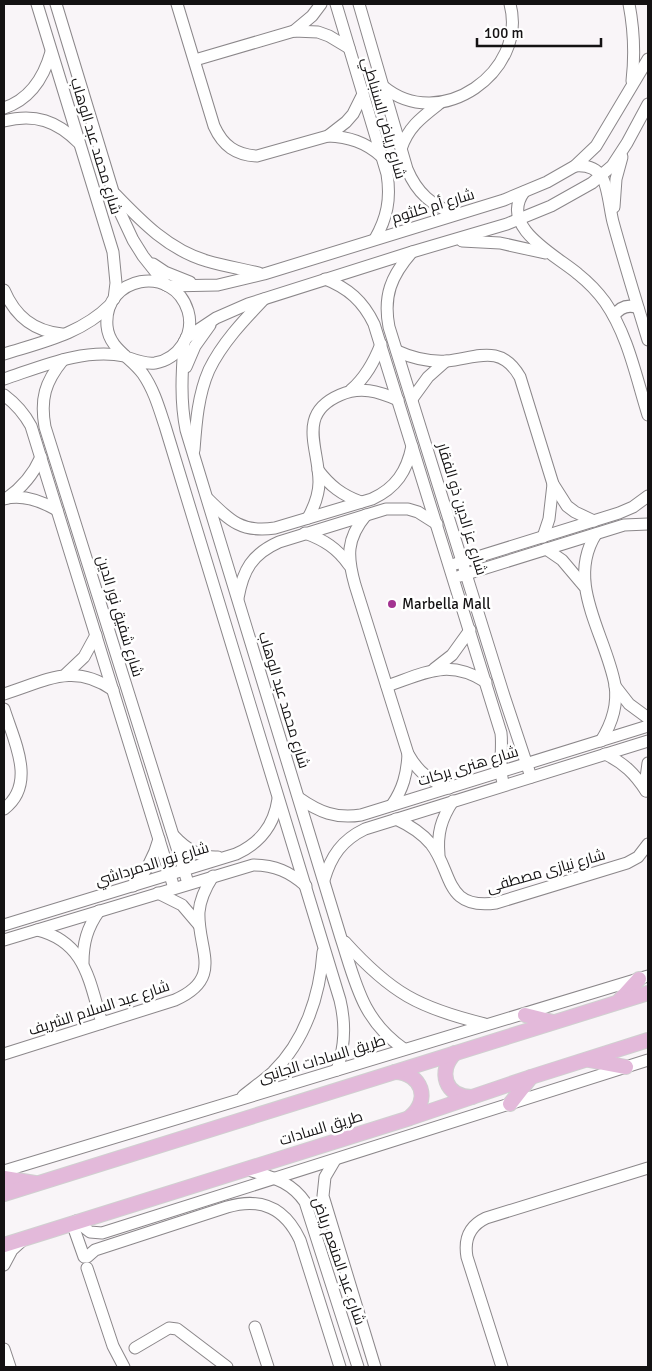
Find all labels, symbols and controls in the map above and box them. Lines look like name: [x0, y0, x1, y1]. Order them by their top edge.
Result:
scale bar: [477, 15, 601, 47]
text: 100 m: [484, 24, 524, 42]
street label: شارع رياض السنباطي: [355, 55, 410, 182]
street label: شارع محمد عبد الوهاب: [65, 75, 125, 217]
street label: شارع أم كلثوم: [389, 184, 477, 229]
street label: شارع عز الدين ذو الفقار: [431, 440, 491, 578]
street label: شارع شفيق نور الدين: [91, 553, 147, 680]
place label: Marbella Mall: [402, 595, 491, 613]
marker: Marbella Mall: [386, 598, 398, 610]
street label: شارع محمد عبد الوهاب: [253, 629, 313, 771]
street label: شارع هنرى بركات: [416, 742, 521, 792]
street label: شارع نور الدمرداشي: [93, 838, 212, 893]
street label: شارع نيازى مصطفى: [485, 845, 608, 898]
street label: شارع عبد السلام الشريف: [26, 977, 172, 1041]
street label: طريق السادات الجانبى: [256, 1031, 388, 1088]
street label: طريق السادات: [277, 1107, 365, 1150]
street label: شارع عبد المنعم رياض: [307, 1195, 369, 1328]

